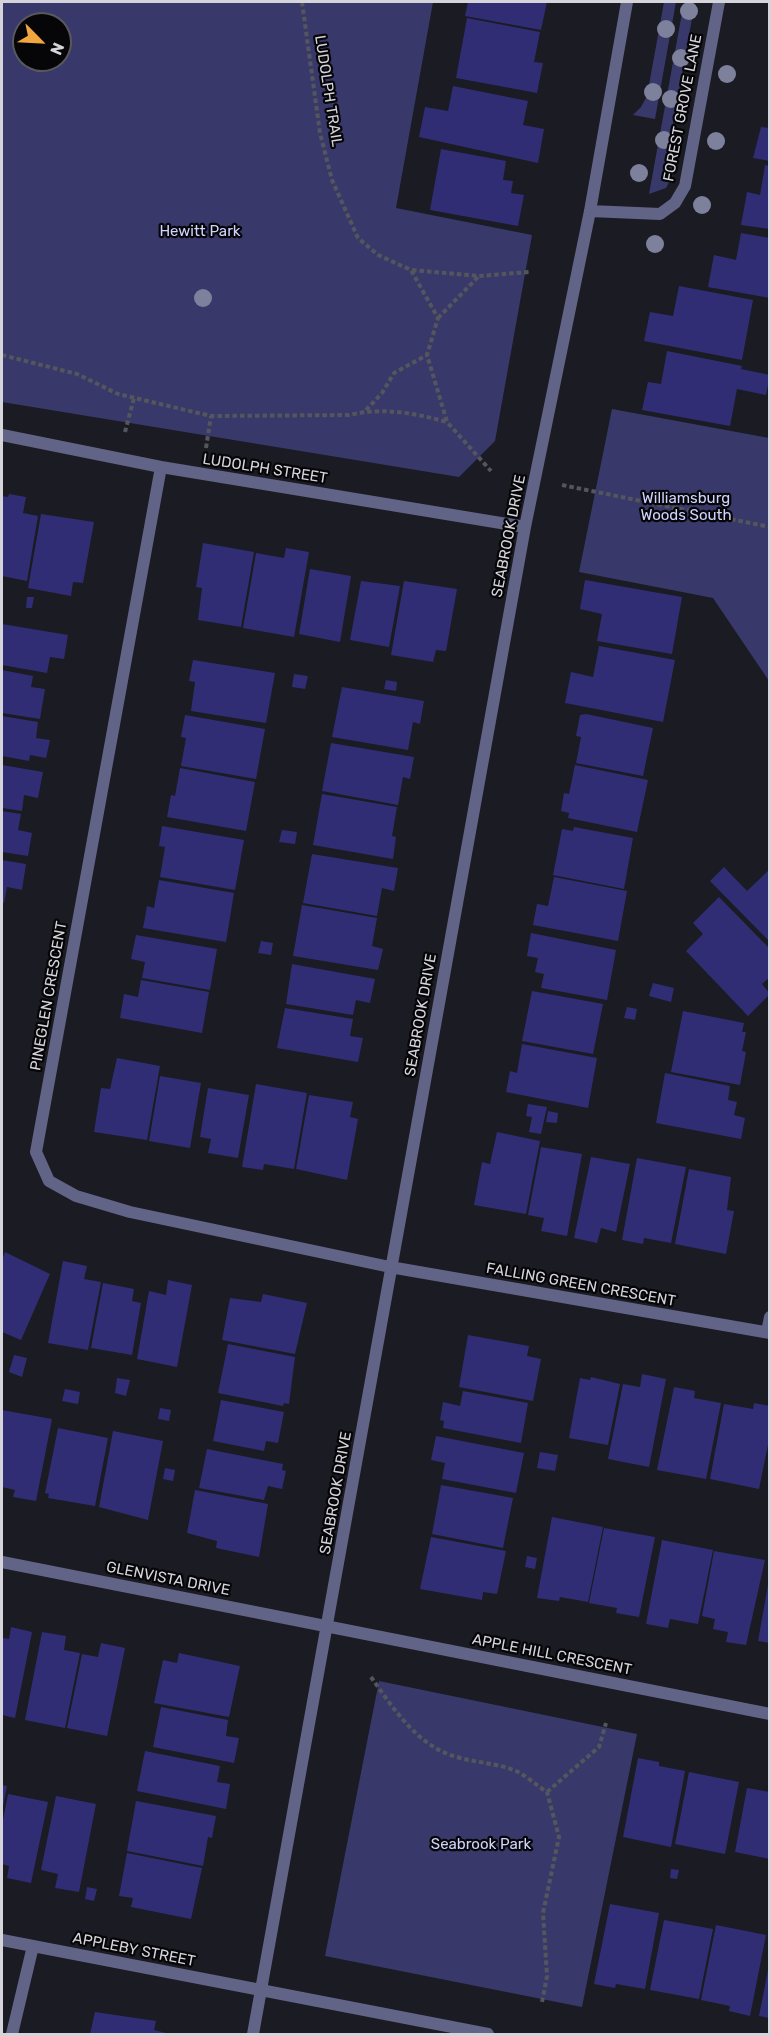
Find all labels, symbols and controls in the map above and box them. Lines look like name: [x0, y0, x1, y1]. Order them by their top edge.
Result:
north arrow: [12, 12, 72, 72]
street label: FOREST GROVE LANE: [660, 33, 706, 183]
street label: LUDOLPH TRAIL: [310, 34, 346, 148]
text: N: [46, 40, 68, 58]
park label: Hewitt Park: [159, 223, 241, 241]
street label: LUDOLPH STREET: [201, 450, 329, 488]
street label: SEABROOK DRIVE: [488, 473, 530, 599]
park label: Williamsburg Woods South: [640, 490, 732, 525]
street label: PINEGLEN CRESCENT: [27, 920, 71, 1072]
street label: SEABROOK DRIVE: [401, 952, 441, 1078]
street label: FALLING GREEN CRESCENT: [485, 1259, 677, 1311]
street label: SEABROOK DRIVE: [316, 1430, 356, 1556]
street label: GLENVISTA DRIVE: [105, 1558, 231, 1600]
street label: APPLE HILL CRESCENT: [471, 1631, 633, 1679]
park label: Seabrook Park: [431, 1836, 531, 1854]
street label: APPLEBY STREET: [71, 1929, 197, 1971]

